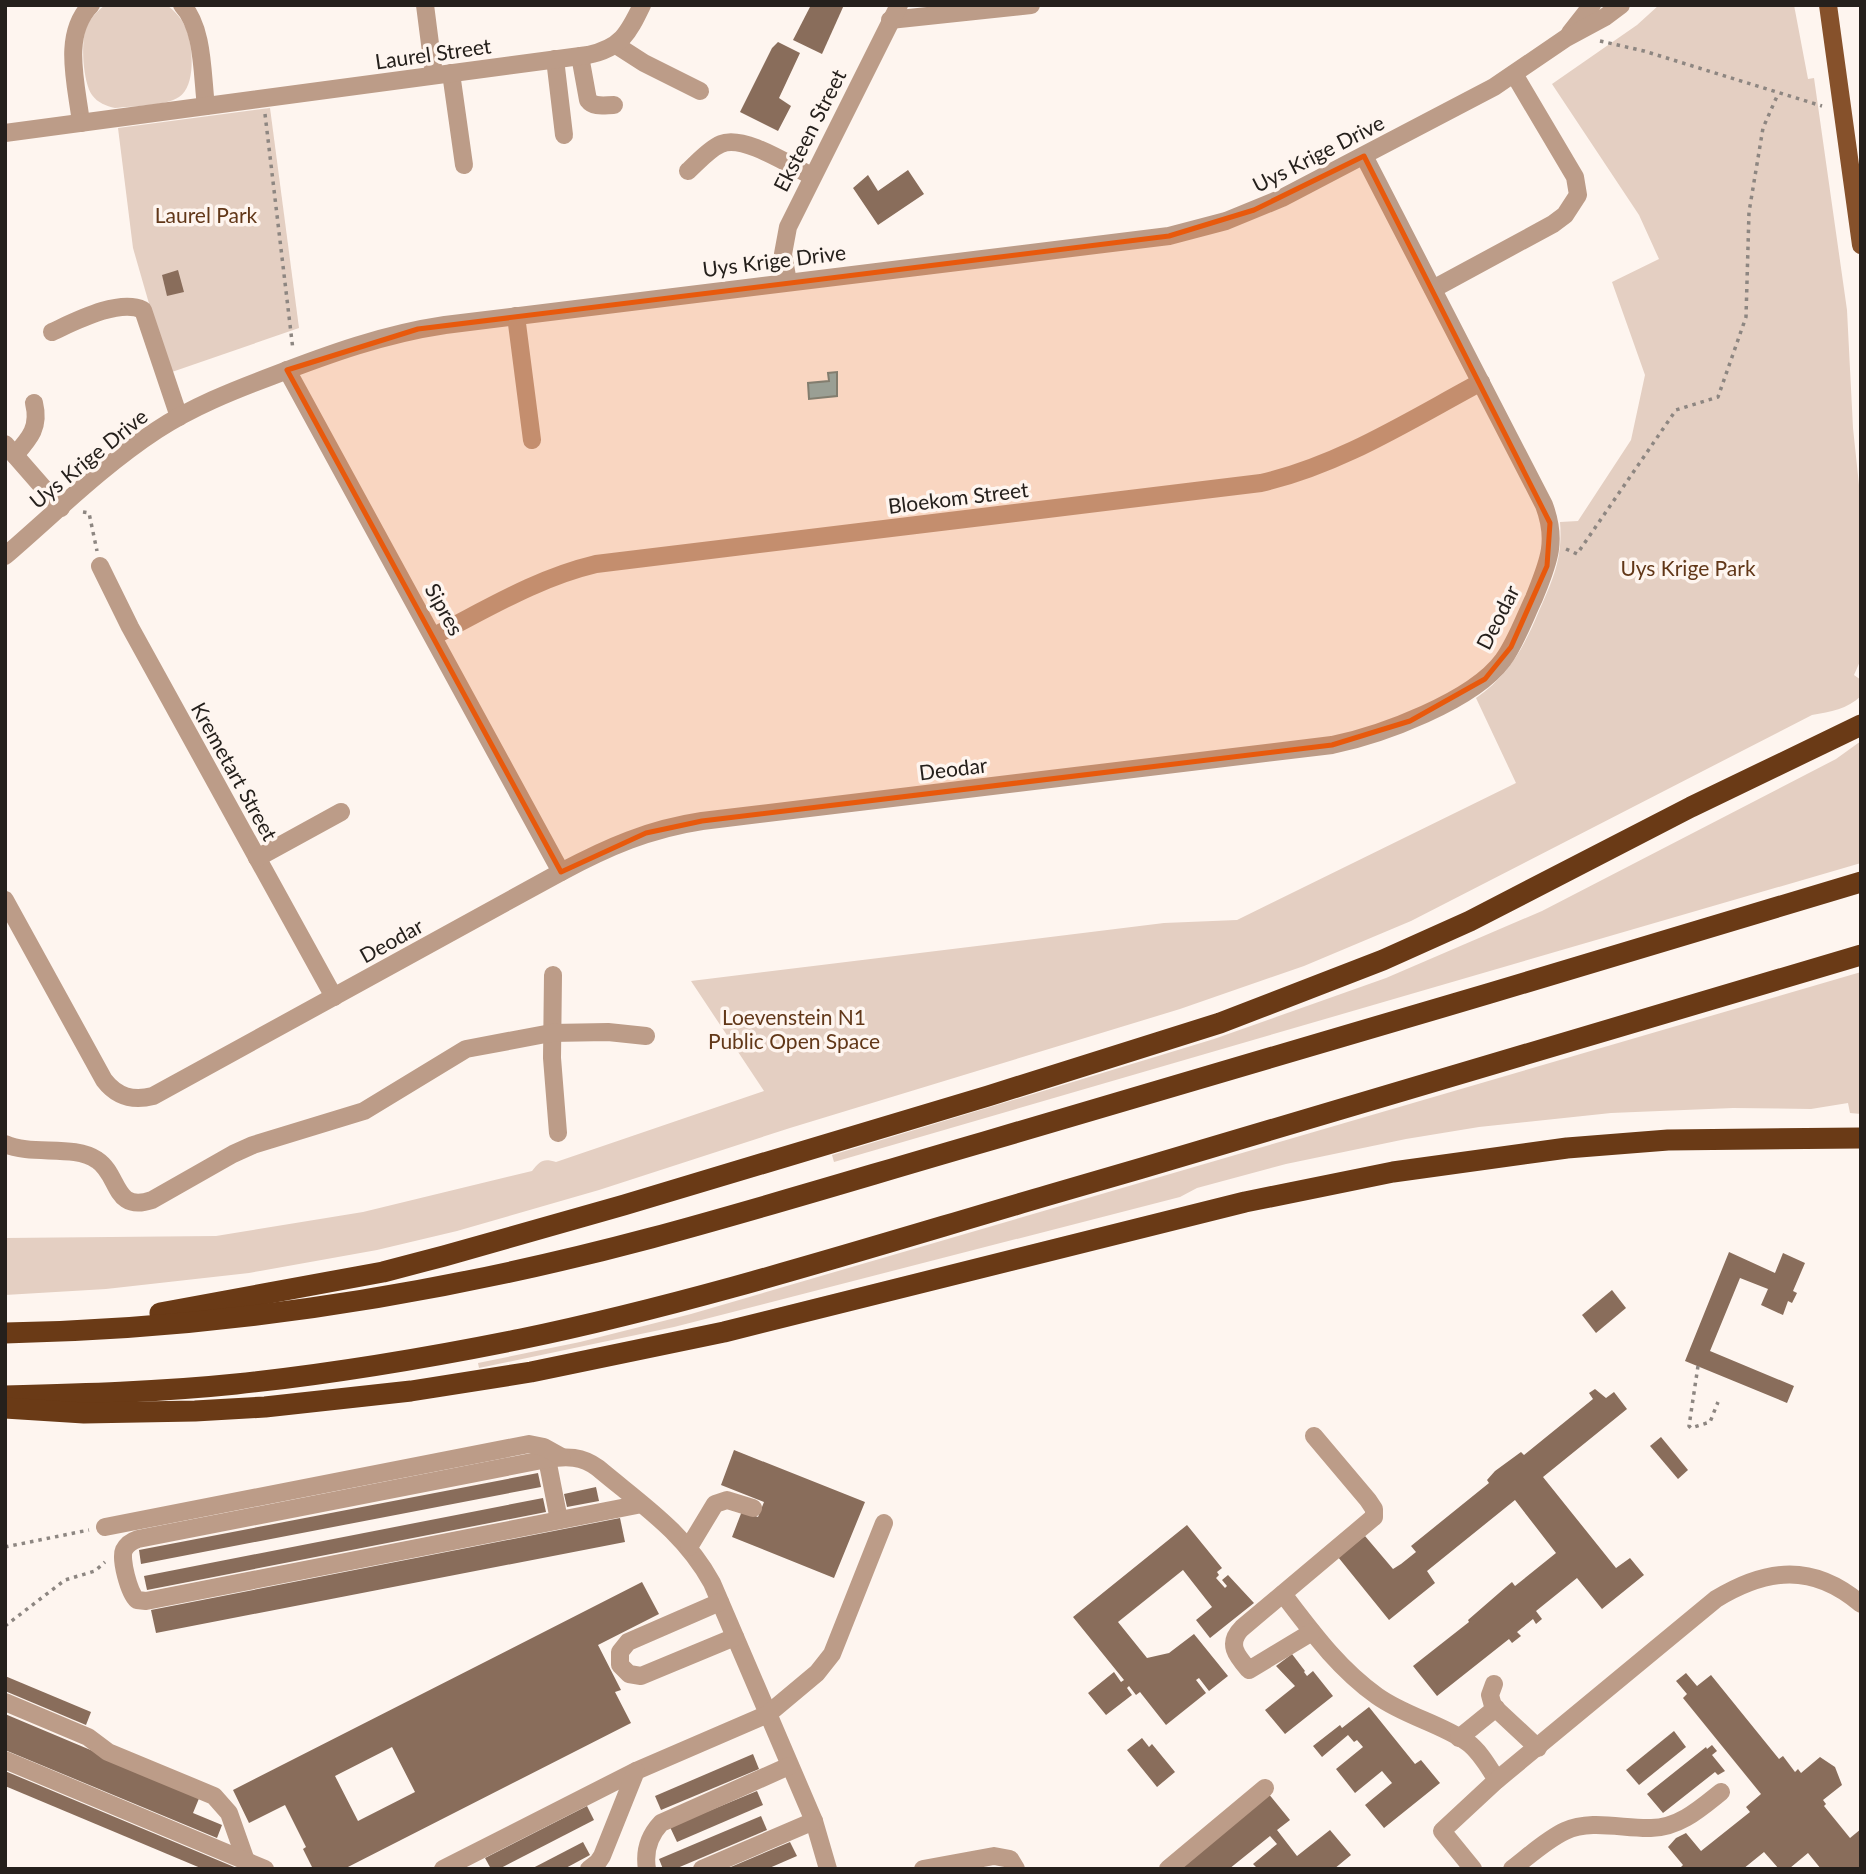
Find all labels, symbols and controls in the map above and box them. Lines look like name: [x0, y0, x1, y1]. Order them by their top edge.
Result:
street label: Laurel Street: [373, 32, 493, 74]
street label: Eksteen Street: [767, 64, 851, 195]
street label: Uys Krige Drive: [1248, 109, 1388, 197]
park label: Laurel Park: [155, 202, 258, 227]
street label: Uys Krige Drive: [701, 239, 847, 281]
street label: Uys Krige Drive: [24, 403, 152, 513]
street label: Bloekom Street: [886, 476, 1030, 518]
park label: Uys Krige Park: [1620, 555, 1756, 580]
street label: Sipres: [421, 579, 469, 639]
street label: Deodar: [1470, 580, 1524, 653]
street label: Kremetart Street: [187, 697, 284, 845]
street label: Deodar: [917, 751, 989, 785]
street label: Deodar: [355, 912, 427, 968]
park label: Loevenstein N1 Public Open Space: [708, 1004, 880, 1053]

